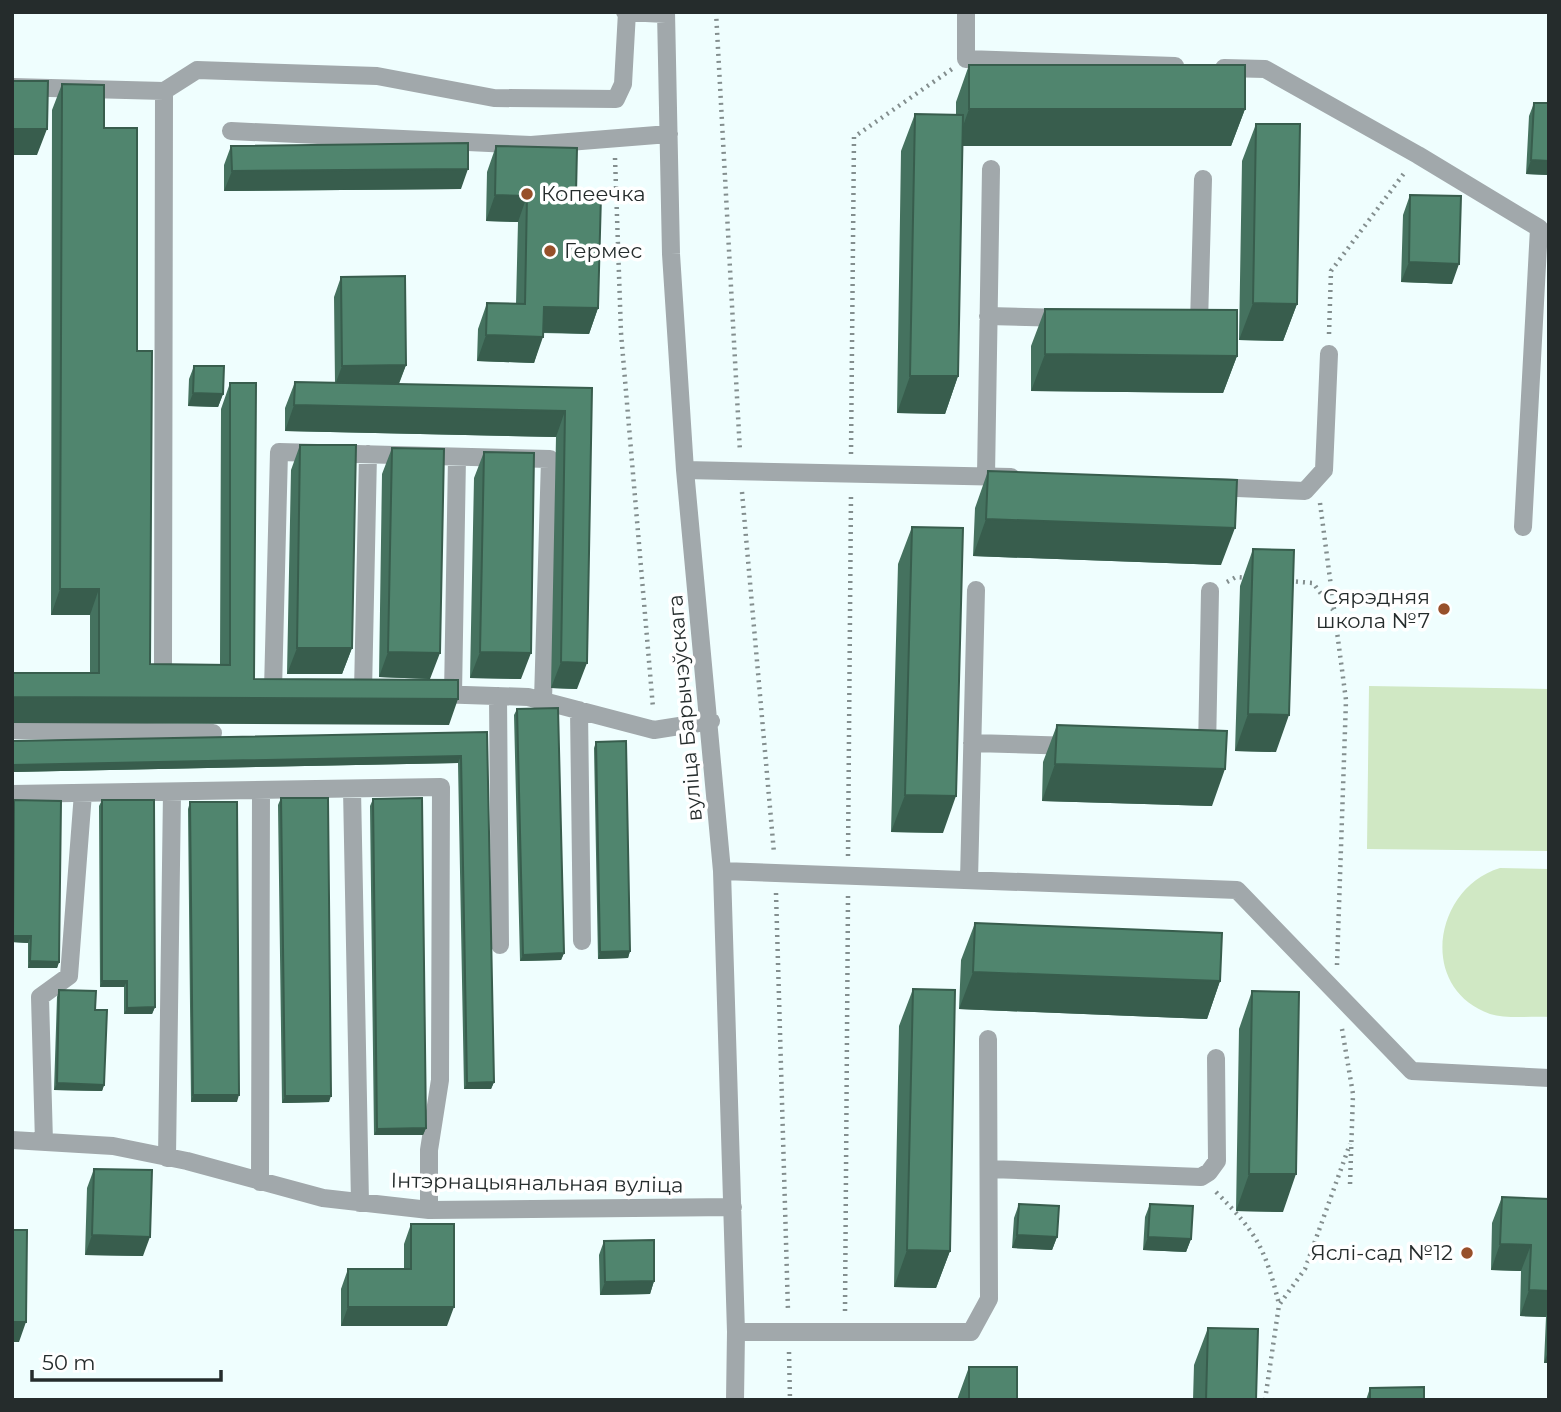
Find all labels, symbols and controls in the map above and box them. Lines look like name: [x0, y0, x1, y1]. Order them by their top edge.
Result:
place label: Копеечка: [541, 181, 645, 206]
marker: Копеечка: [519, 186, 535, 202]
place label: Гермес: [564, 238, 642, 263]
marker: Гермес: [542, 243, 558, 259]
place label: Сярэдняя школа №7: [1316, 584, 1430, 633]
street label: вуліца Барычэўскага: [662, 594, 707, 822]
marker: Сярэдняя школа №7: [1436, 601, 1452, 617]
street label: Інтэрнацыянальная вуліца: [390, 1167, 684, 1198]
place label: Яслі-сад №12: [1310, 1240, 1453, 1265]
marker: Яслі-сад №12: [1459, 1245, 1475, 1261]
scale bar: [32, 1338, 220, 1382]
text: 50 m: [42, 1350, 96, 1375]

